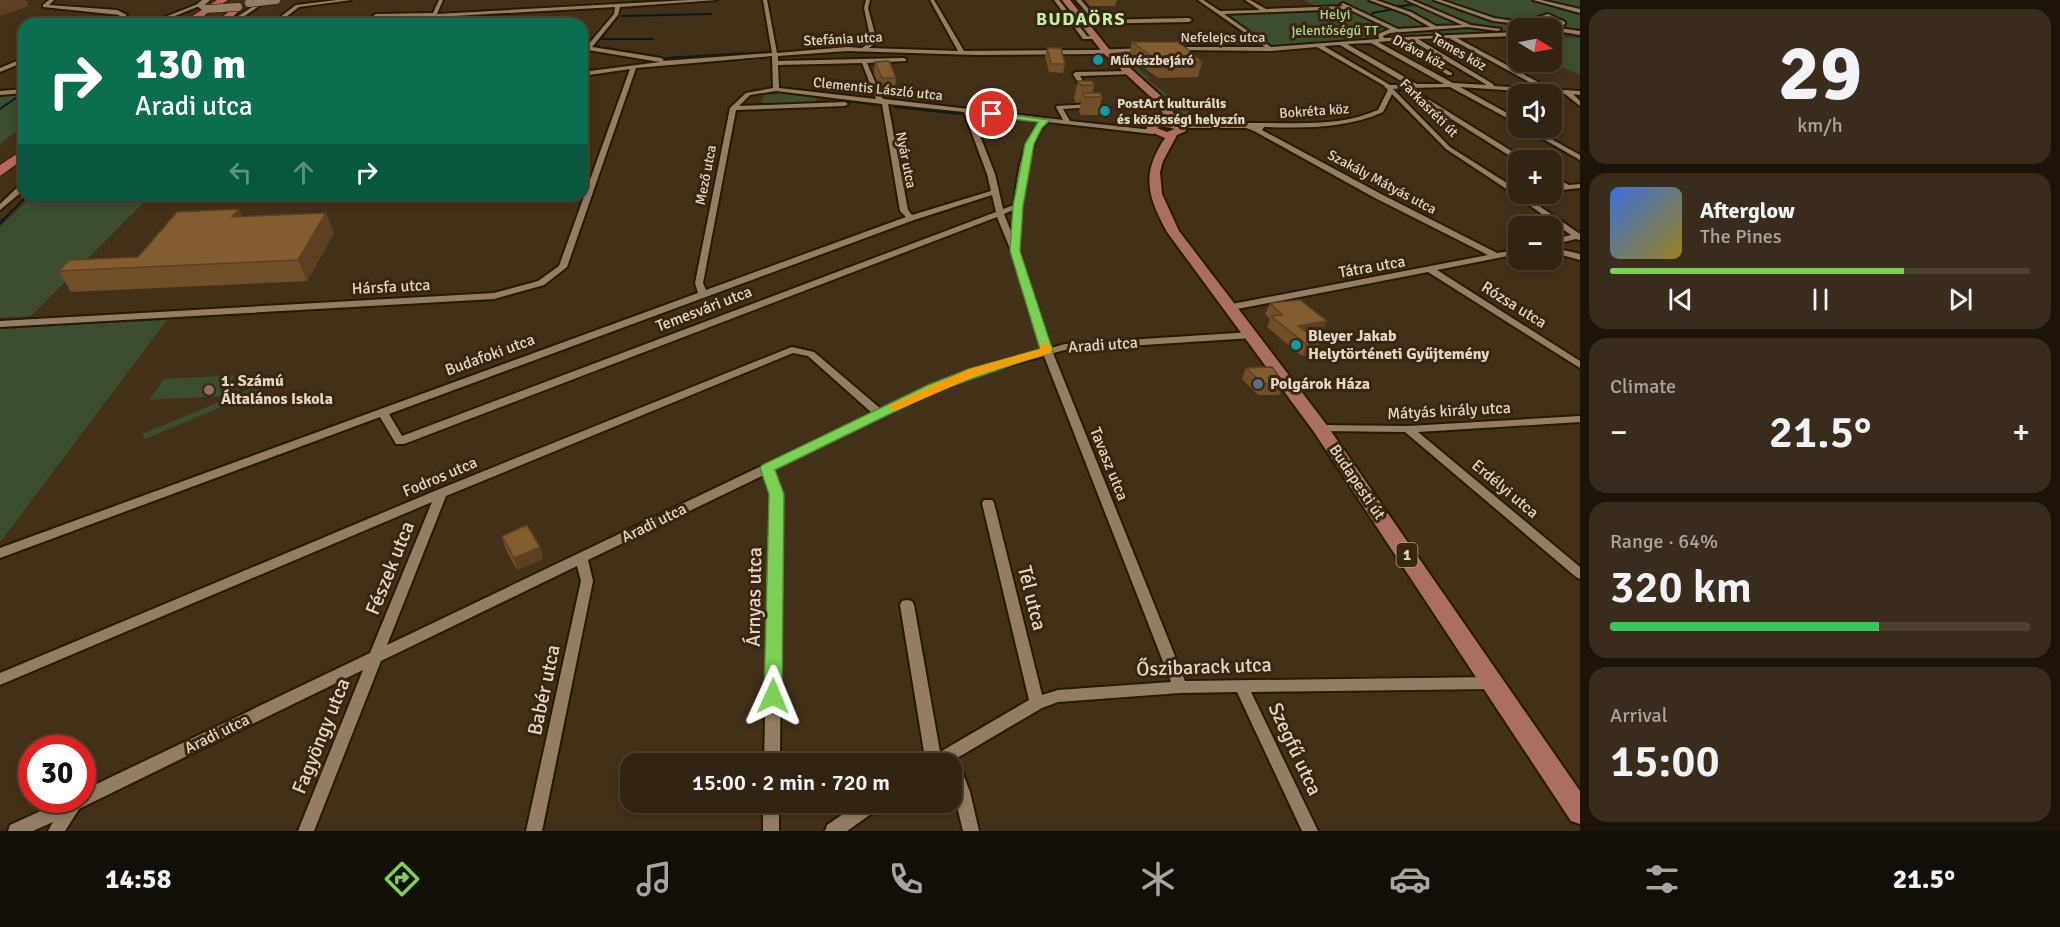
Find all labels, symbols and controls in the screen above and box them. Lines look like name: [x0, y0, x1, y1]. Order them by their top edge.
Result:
park label: Helyi jelentőségű TT: [1291, 6, 1379, 39]
district label: BUDAÖRS: [1036, 8, 1126, 30]
north arrow: [1508, 18, 1562, 72]
map controls: [1508, 18, 1562, 270]
text: 29: [1778, 26, 1862, 122]
street label: Stefánia utca: [803, 28, 883, 50]
street label: Nefelejcs utca: [1181, 29, 1265, 46]
street label: Temes köz: [1429, 30, 1489, 74]
street label: Dráva köz: [1390, 31, 1448, 73]
text: 130 m: [135, 39, 246, 90]
icon: right: [36, 42, 114, 120]
place label: Művészbejáró: [1110, 52, 1194, 69]
marker: Művészbejáró: [1091, 53, 1105, 67]
street label: Clementis László utca: [812, 74, 944, 104]
street label: Farkasréti út: [1396, 75, 1462, 141]
button: sound: [1508, 84, 1562, 138]
pin: [966, 88, 1017, 139]
text: Aradi utca: [135, 90, 253, 123]
place label: PostArt kulturális és közösségi helyszín: [1117, 95, 1245, 128]
icon: arrive: [975, 97, 1008, 130]
street label: Bokréta köz: [1279, 100, 1349, 122]
marker: PostArt kulturális és közösségi helyszín: [1098, 104, 1112, 118]
text: km/h: [1797, 113, 1843, 138]
street label: Nyár utca: [892, 130, 920, 190]
street label: Mező utca: [692, 144, 720, 206]
street label: Szakály Mátyás utca: [1325, 146, 1439, 218]
button: +: [1508, 150, 1562, 204]
icon: left: [224, 156, 257, 189]
icon: ahead: [287, 156, 320, 189]
icon: right: [350, 156, 383, 189]
text: Afterglow: [1700, 197, 1795, 224]
button: −: [1508, 216, 1562, 270]
text: The Pines: [1700, 224, 1782, 249]
street label: Tátra utca: [1337, 251, 1407, 283]
street label: Hársfa utca: [351, 275, 431, 299]
street label: Rózsa utca: [1478, 277, 1550, 333]
street label: Temesvári utca: [653, 281, 755, 337]
icon: previous: [1664, 283, 1697, 316]
icon: pause: [1804, 283, 1837, 316]
icon: next: [1944, 283, 1977, 316]
place label: Bleyer Jakab Helytörténeti Gyűjtemény: [1308, 326, 1489, 364]
street label: Budafoki utca: [442, 329, 538, 381]
street label: Aradi utca: [1068, 333, 1138, 357]
marker: Bleyer Jakab Helytörténeti Gyűjtemény: [1289, 338, 1303, 352]
place label: 1. Számú Általános Iskola: [221, 371, 333, 409]
place label: Polgárok Háza: [1270, 374, 1370, 394]
text: Climate: [1610, 374, 1676, 399]
marker: Polgárok Háza: [1251, 377, 1265, 391]
marker: 1. Számú Általános Iskola: [202, 383, 216, 397]
street label: Mátyás király utca: [1387, 398, 1511, 424]
text: 21.5°: [1769, 405, 1871, 460]
text: −: [1610, 412, 1628, 453]
text: +: [2012, 412, 2030, 453]
street label: Tavasz utca: [1085, 424, 1133, 504]
street label: Budapesti út: [1325, 441, 1390, 524]
street label: Fodros utca: [400, 452, 480, 502]
street label: Erdélyi utca: [1467, 455, 1543, 523]
street label: Aradi utca: [618, 499, 690, 547]
street label: Fészek utca: [360, 517, 420, 619]
text: Range · 64%: [1610, 529, 1718, 554]
road number: 1: [1396, 543, 1418, 567]
street label: Árnyas utca: [741, 547, 767, 647]
text: 320 km: [1610, 560, 1752, 615]
street label: Tél utca: [1012, 563, 1052, 633]
street label: Babér utca: [522, 642, 566, 738]
street label: Őszibarack utca: [1136, 652, 1272, 682]
position arrow: [741, 664, 805, 728]
street label: Fagyöngy utca: [286, 675, 356, 797]
street label: Szegfű utca: [1263, 699, 1327, 799]
text: Arrival: [1610, 703, 1668, 728]
street label: Aradi utca: [181, 710, 253, 758]
text: 15:00: [1610, 734, 1720, 789]
speed limit sign: 30: [18, 735, 96, 813]
text: 15:00 · 2 min · 720 m: [692, 769, 890, 796]
icon: directions: [381, 858, 423, 900]
icon: music: [633, 858, 675, 900]
icon: phone: [885, 858, 927, 900]
icon: climate: [1137, 858, 1179, 900]
icon: car: [1389, 858, 1431, 900]
icon: filters: [1641, 858, 1683, 900]
text: 14:58: [105, 863, 171, 896]
text: 21.5°: [1893, 863, 1955, 896]

